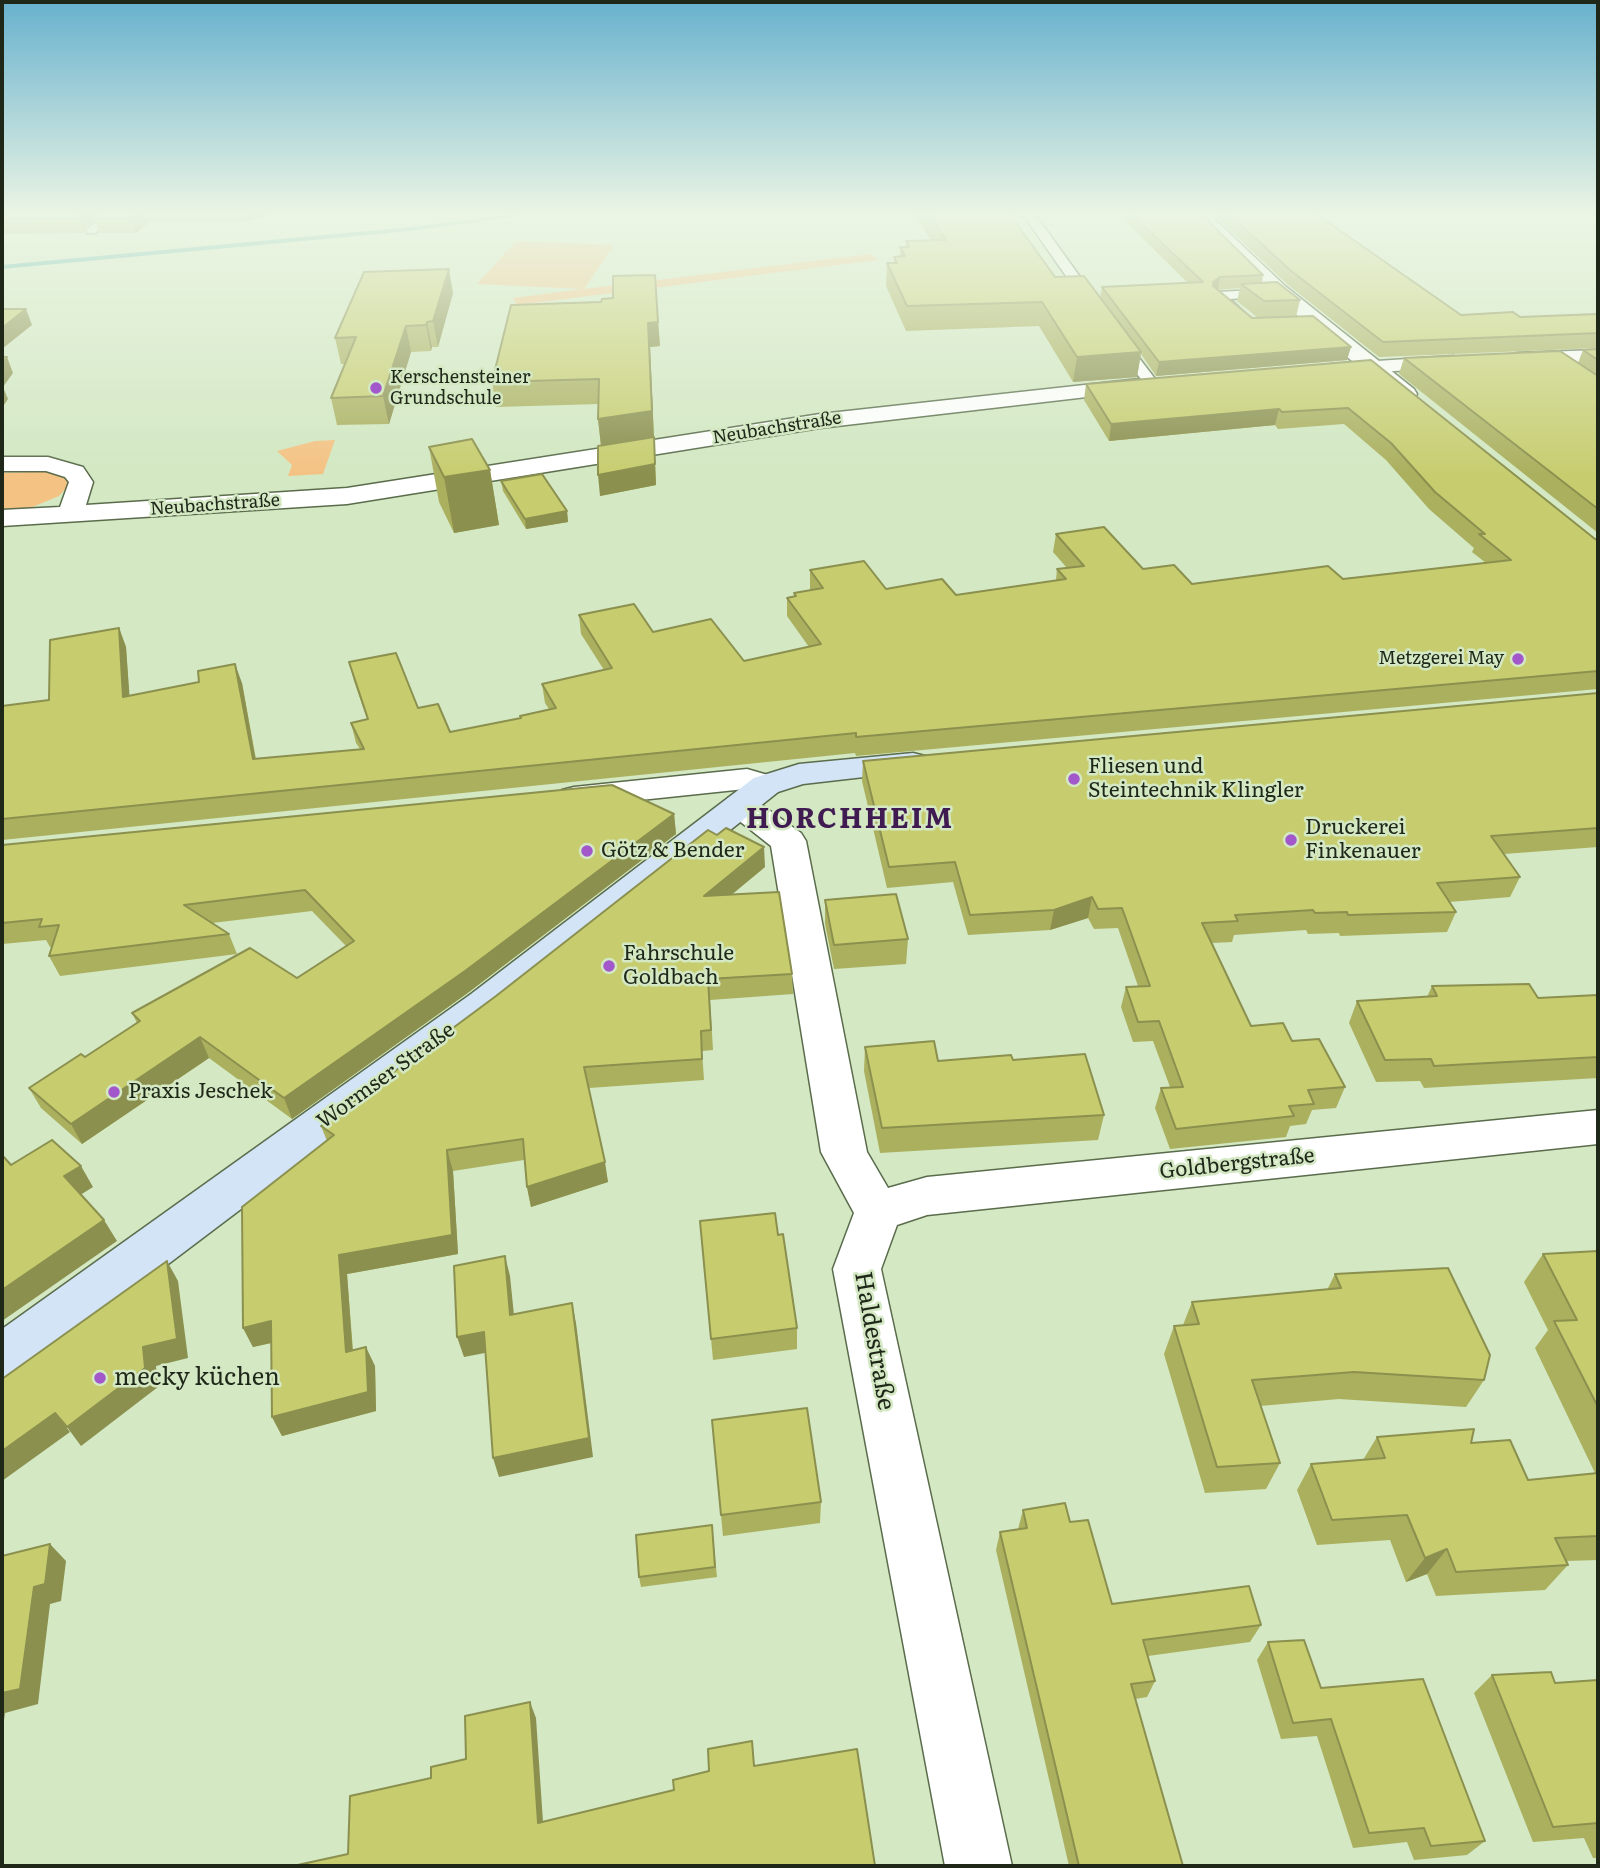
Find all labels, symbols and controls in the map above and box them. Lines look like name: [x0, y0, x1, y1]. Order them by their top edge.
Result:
place label: Kerschensteiner Grundschule: [390, 367, 531, 410]
marker: Kerschensteiner Grundschule: [368, 380, 384, 396]
street label: Neubachstraße: [711, 407, 843, 449]
street label: Neubachstraße: [149, 490, 281, 520]
place label: Metzgerei May: [1378, 648, 1504, 670]
marker: Metzgerei May: [1510, 651, 1526, 667]
place label: Fliesen und Steintechnik Klingler: [1088, 754, 1304, 804]
marker: Fliesen und Steintechnik Klingler: [1066, 771, 1082, 787]
district label: HORCHHEIM: [747, 803, 953, 837]
place label: Druckerei Finkenauer: [1305, 815, 1421, 865]
marker: Druckerei Finkenauer: [1283, 832, 1299, 848]
place label: Götz & Bender: [601, 838, 744, 864]
marker: Götz & Bender: [579, 843, 595, 859]
place label: Fahrschule Goldbach: [623, 941, 734, 991]
marker: Fahrschule Goldbach: [601, 958, 617, 974]
street label: Wormser Straße: [312, 1018, 460, 1134]
place label: Praxis Jeschek: [128, 1079, 273, 1105]
marker: Praxis Jeschek: [106, 1084, 122, 1100]
street label: Goldbergstraße: [1158, 1143, 1316, 1185]
street label: Haldestraße: [848, 1269, 900, 1413]
place label: mecky küchen: [114, 1364, 280, 1392]
marker: mecky küchen: [92, 1370, 108, 1386]

